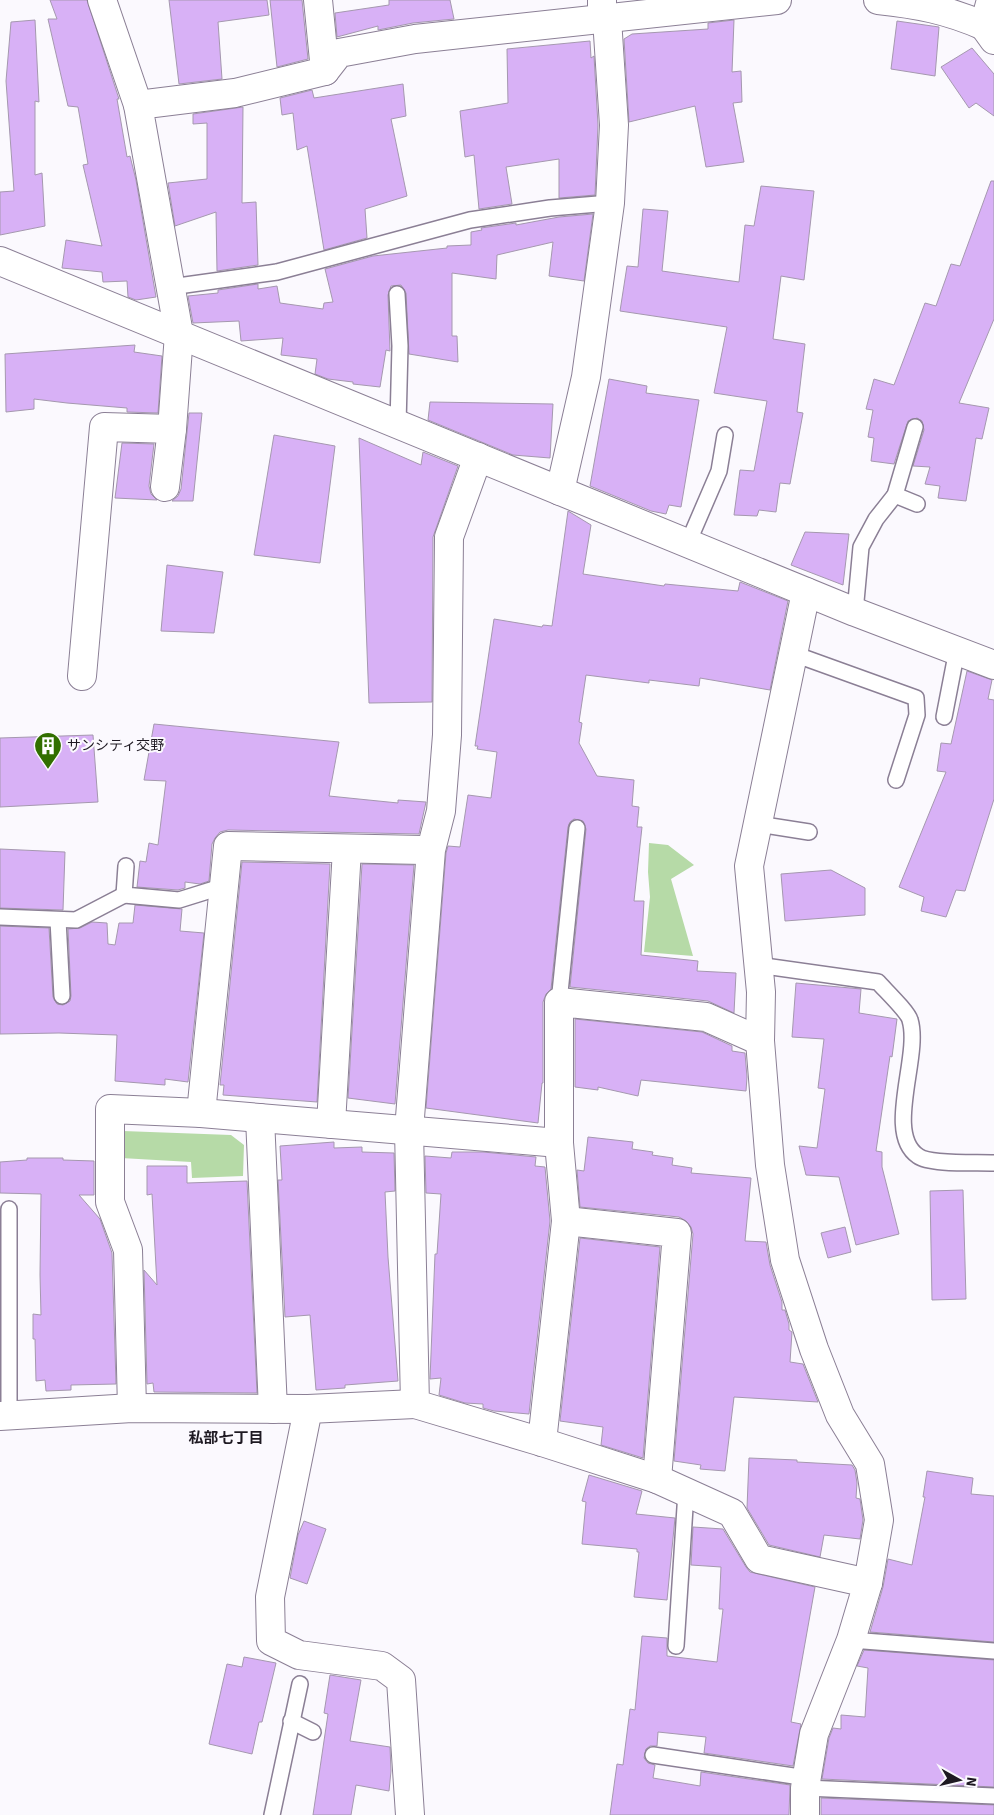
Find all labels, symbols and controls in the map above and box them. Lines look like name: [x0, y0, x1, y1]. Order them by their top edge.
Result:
building icon: サンシティ交野: [33, 731, 63, 770]
place label: サンシティ交野: [67, 736, 164, 756]
district label: 私部七丁目: [188, 1428, 264, 1449]
north arrow: [934, 1755, 984, 1805]
text: N: [960, 1776, 981, 1788]

